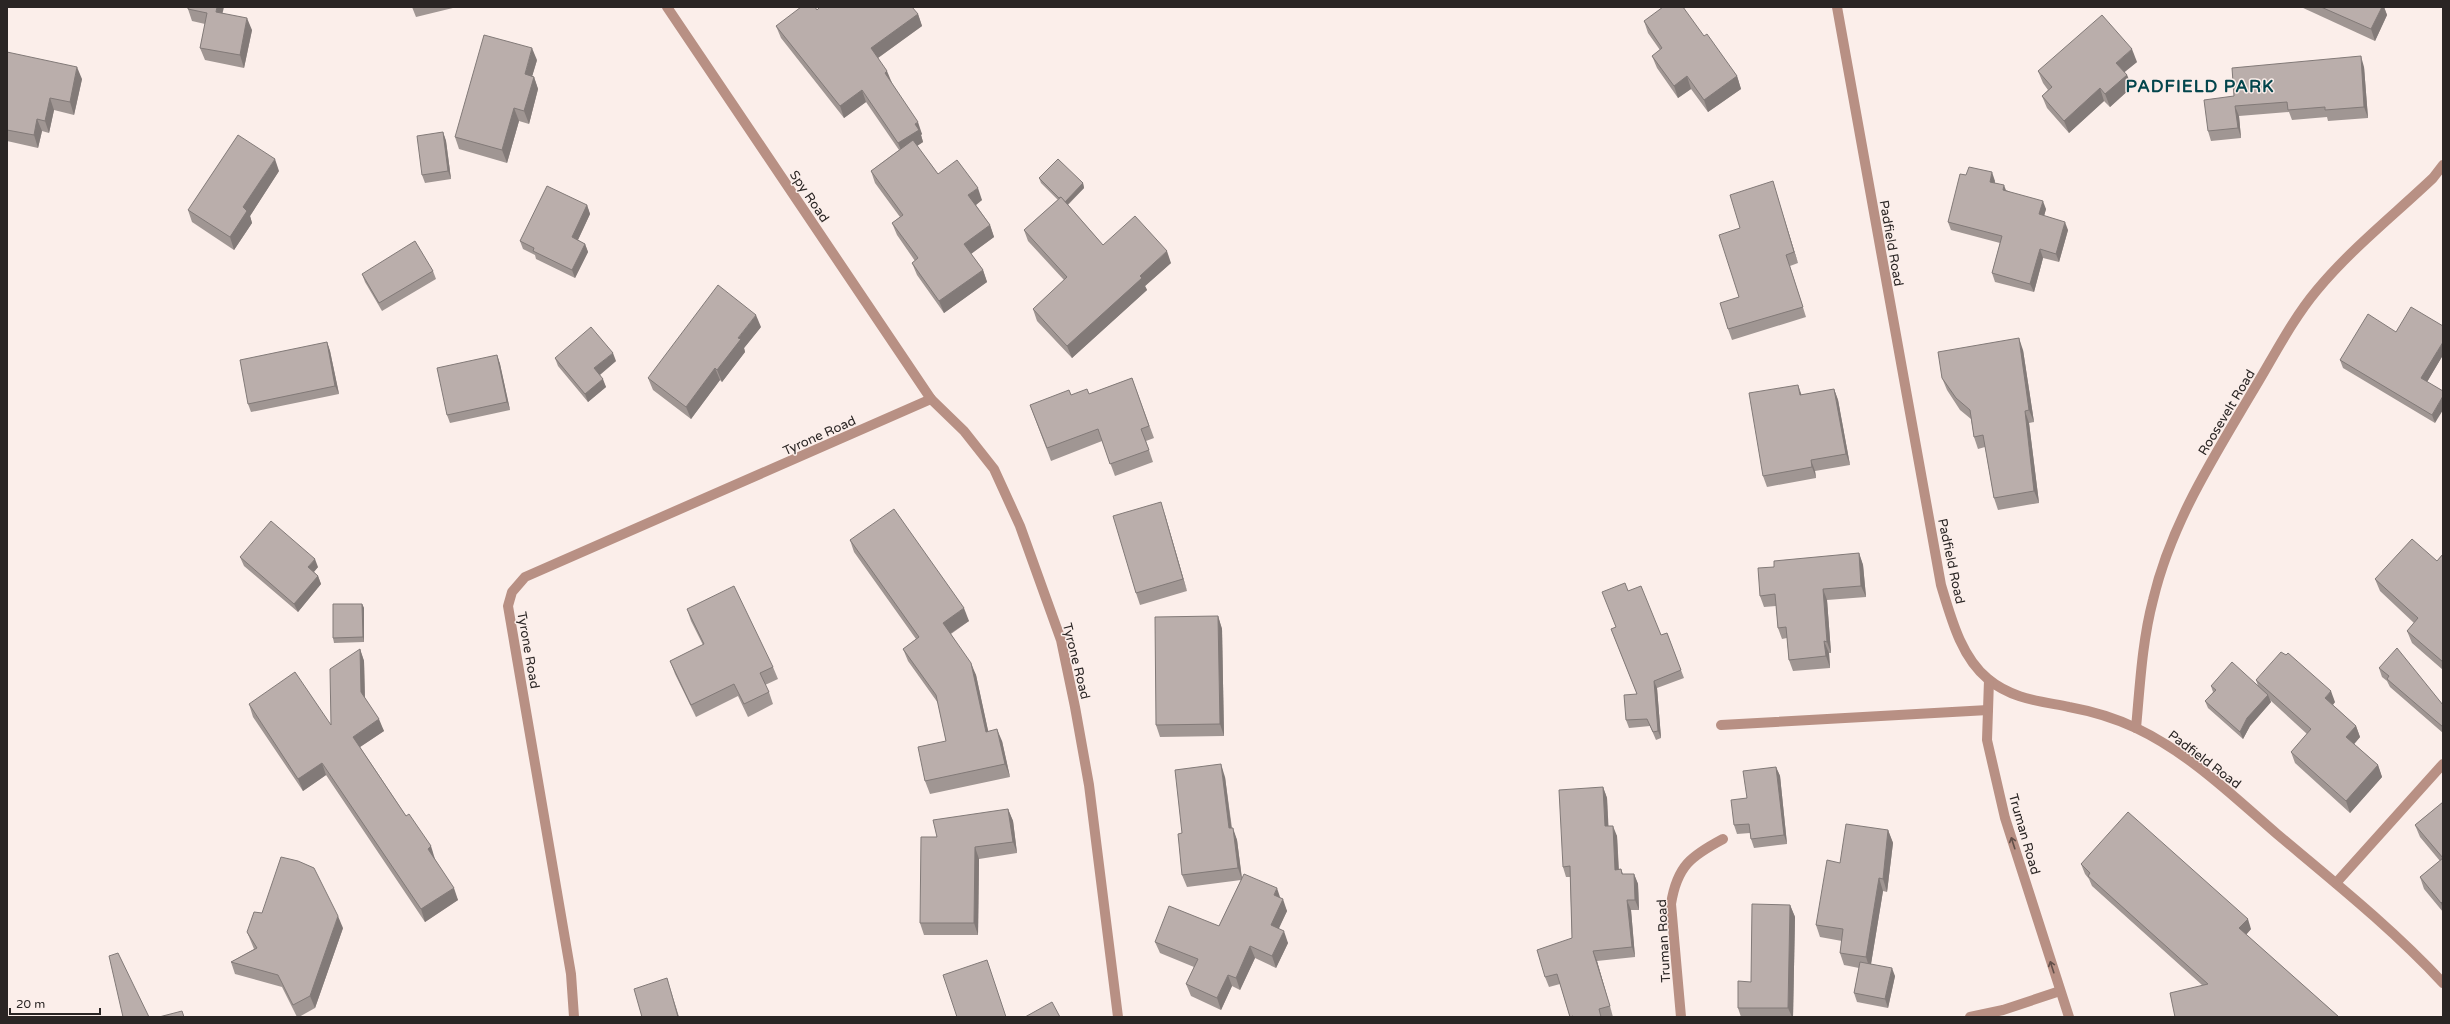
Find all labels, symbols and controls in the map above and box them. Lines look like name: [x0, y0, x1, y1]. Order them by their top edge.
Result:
district label: PADFIELD PARK: [2126, 76, 2274, 97]
street label: Spy Road: [786, 168, 832, 226]
street label: Padfield Road: [1876, 199, 1906, 287]
street label: Roosevelt Road: [2195, 367, 2259, 458]
street label: Tyrone Road: [781, 413, 858, 459]
street label: Padfield Road: [1934, 517, 1968, 605]
street label: Tyrone Road: [513, 610, 543, 690]
street label: Tyrone Road: [1059, 621, 1093, 701]
street label: Padfield Road: [2165, 727, 2244, 792]
street label: Truman Road: [2005, 792, 2043, 876]
one-way arrow: [2009, 836, 2016, 849]
street label: Truman Road: [1654, 899, 1674, 983]
one-way arrow: [2048, 961, 2056, 973]
scale bar: [10, 990, 100, 1016]
text: 20 m: [16, 997, 45, 1011]

